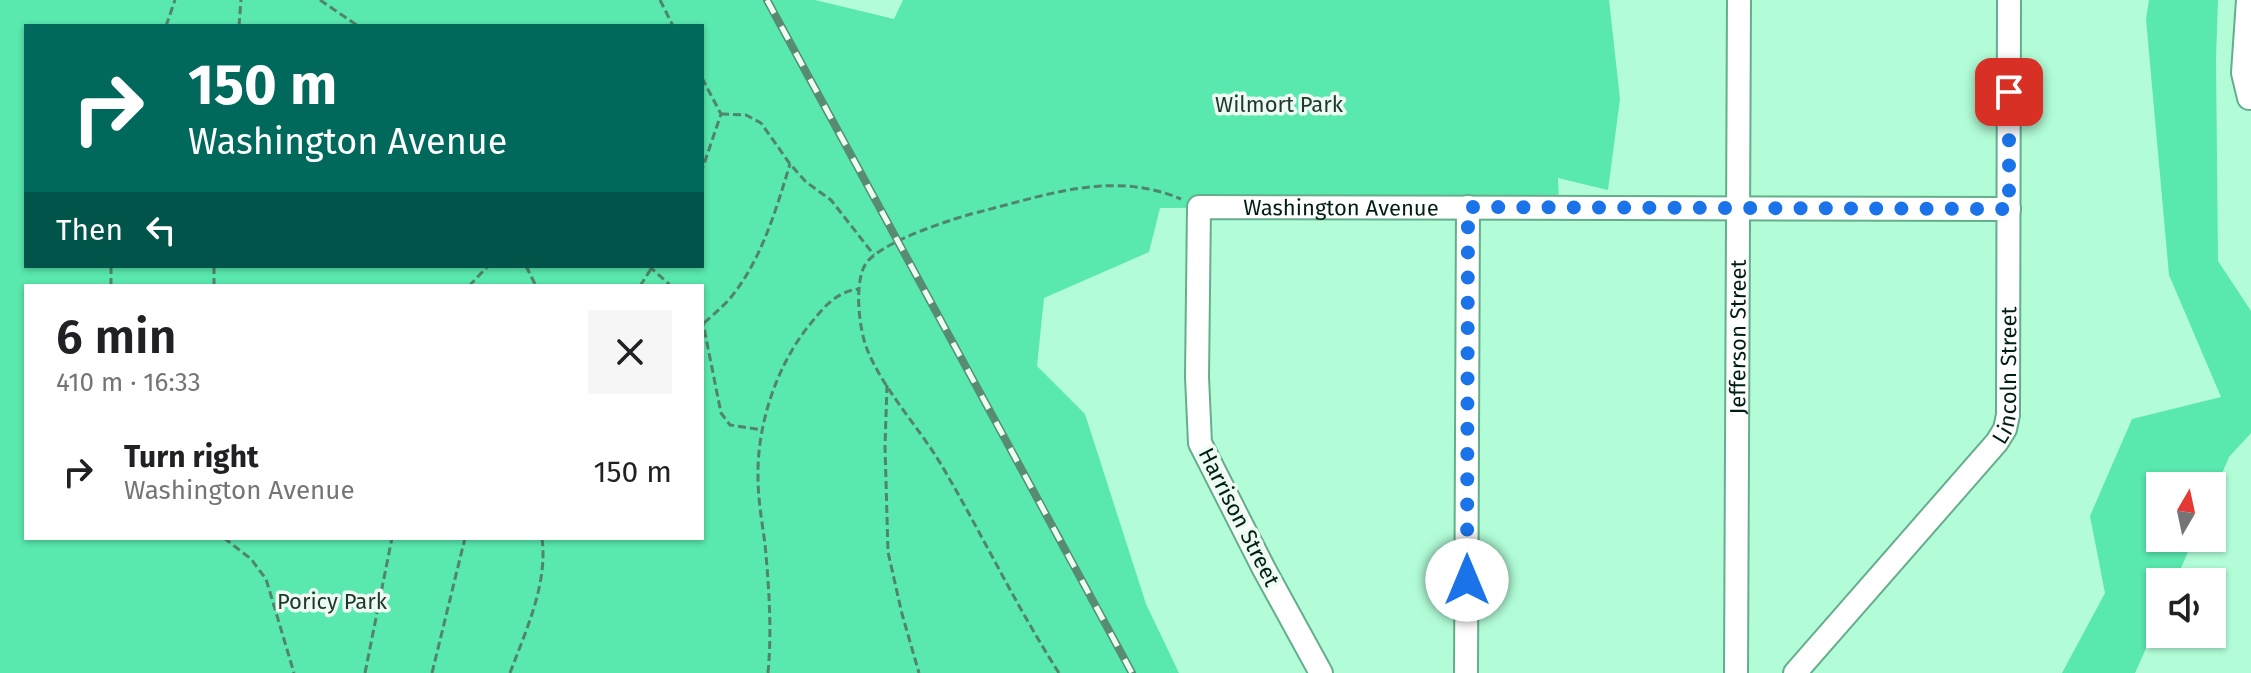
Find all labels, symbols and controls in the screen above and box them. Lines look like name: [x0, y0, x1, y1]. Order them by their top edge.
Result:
text: 150 m: [188, 52, 337, 119]
icon: right: [56, 56, 160, 160]
pin: [1975, 58, 2043, 126]
icon: arrive: [1987, 70, 2031, 114]
park label: Wilmort Park: [1215, 91, 1344, 118]
text: Washington Avenue: [188, 120, 507, 164]
street label: Washington Avenue: [1243, 194, 1439, 221]
icon: left: [139, 208, 183, 252]
text: Then: [56, 212, 123, 248]
street label: Jefferson Street: [1724, 259, 1751, 415]
street label: Lincoln Street: [1986, 306, 2022, 449]
text: 6 min: [56, 308, 176, 366]
button: close: [588, 310, 672, 394]
text: 410 m · 16:33: [56, 367, 201, 398]
text: Turn right: [124, 439, 259, 475]
street label: Harrison Street: [1193, 443, 1285, 591]
icon: right: [56, 450, 100, 494]
text: 150 m: [594, 454, 672, 490]
north arrow: [2146, 472, 2226, 552]
map controls: [2146, 472, 2226, 648]
text: Washington Avenue: [124, 475, 355, 506]
position arrow: [1425, 538, 1509, 622]
button: sound: [2146, 568, 2226, 648]
park label: Poricy Park: [277, 588, 388, 615]

